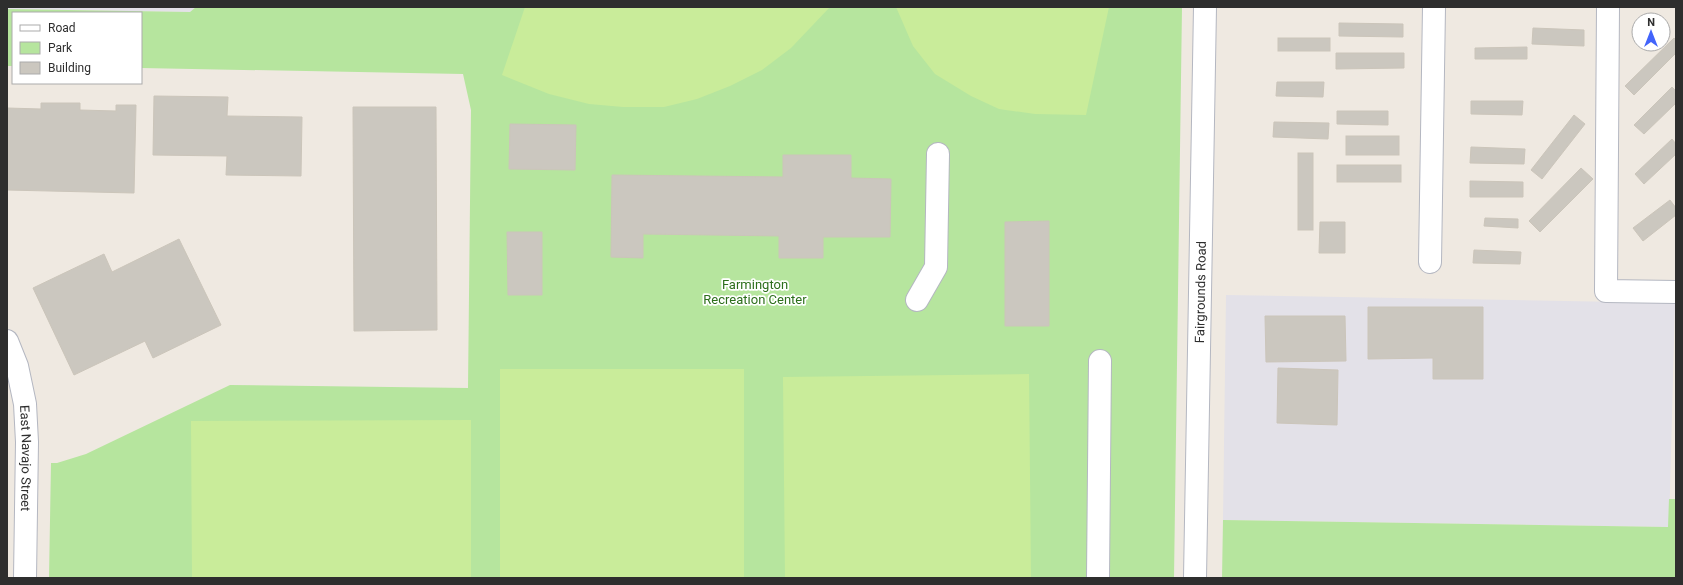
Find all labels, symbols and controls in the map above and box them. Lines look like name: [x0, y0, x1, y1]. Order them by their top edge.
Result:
legend: [12, 12, 142, 84]
north arrow: [1631, 12, 1671, 52]
text: N: [1647, 16, 1655, 29]
text: Road: [48, 21, 76, 35]
text: Park: [48, 41, 73, 55]
text: Building: [48, 61, 91, 75]
street label: Fairgrounds Road: [1192, 241, 1209, 343]
park label: Farmington Recreation Center: [703, 277, 807, 307]
street label: East Navajo Street: [17, 405, 34, 511]

